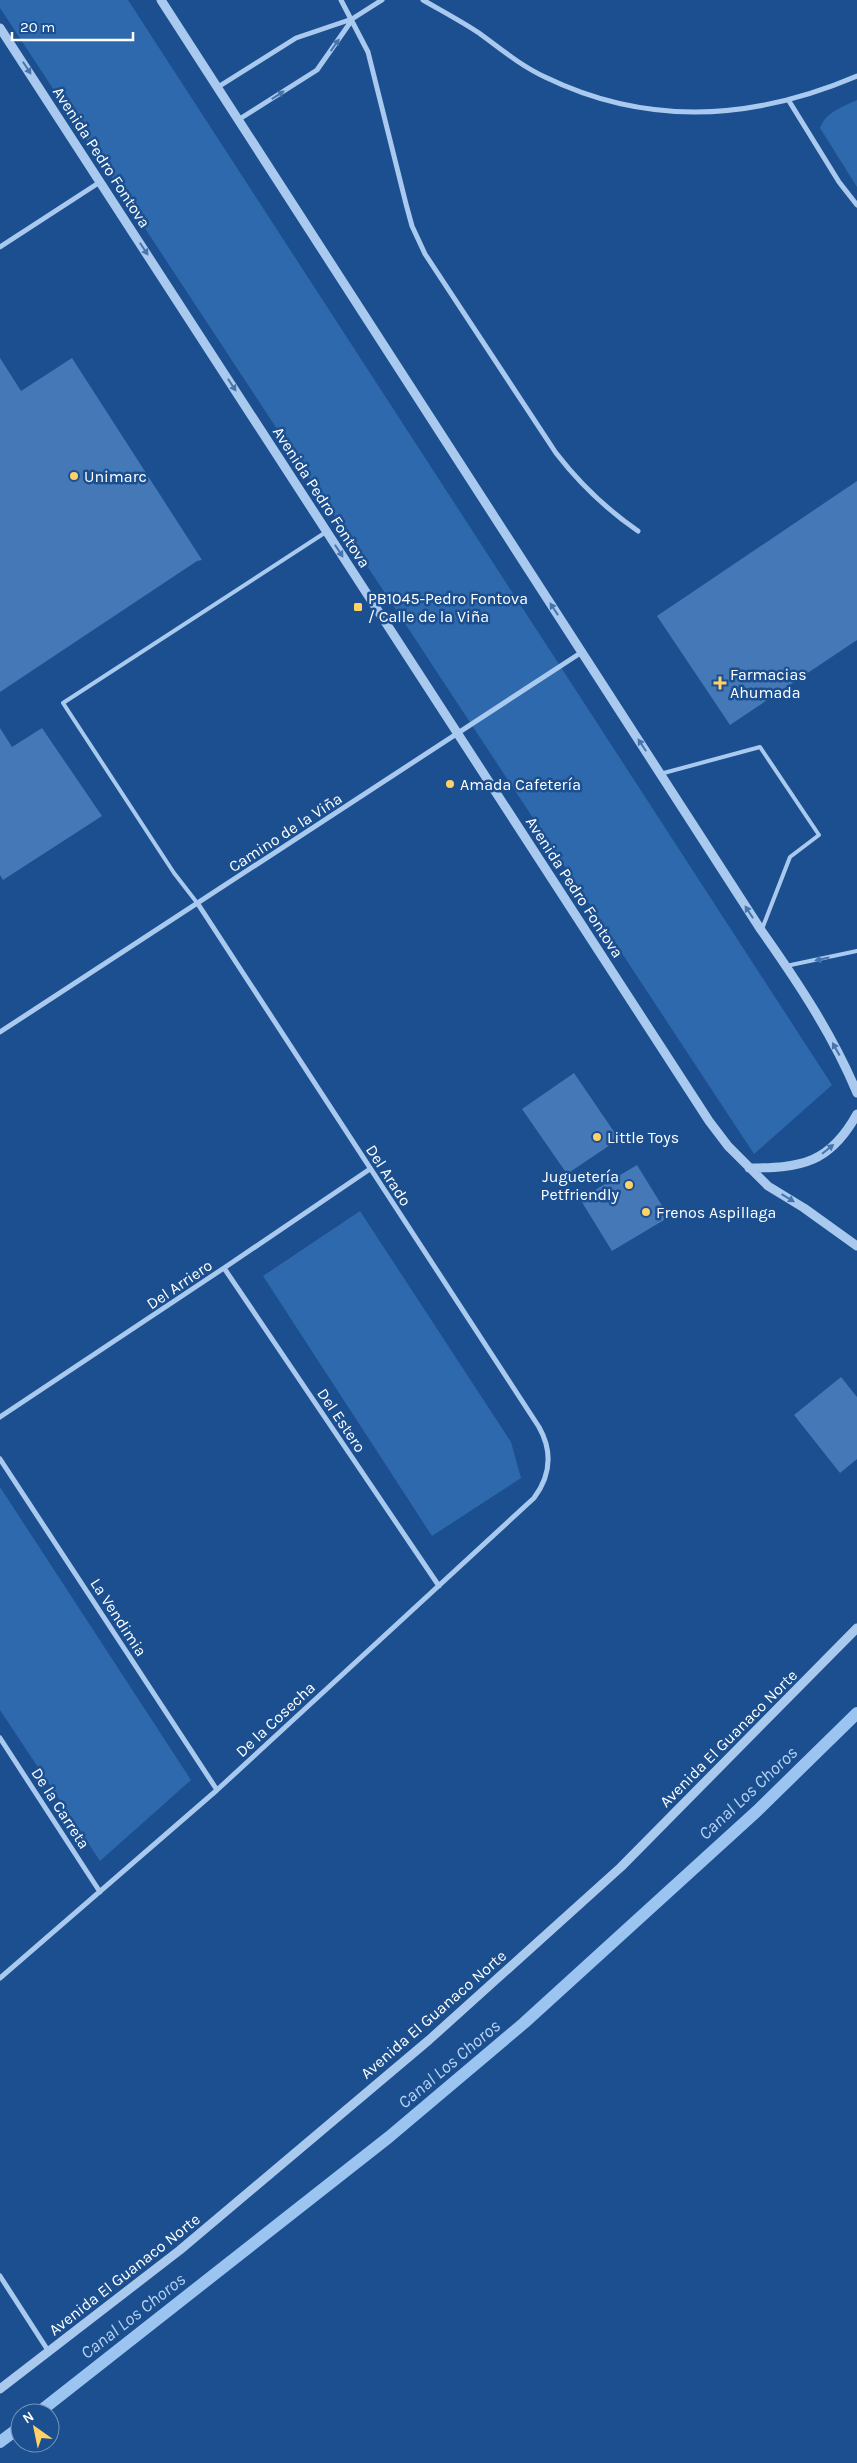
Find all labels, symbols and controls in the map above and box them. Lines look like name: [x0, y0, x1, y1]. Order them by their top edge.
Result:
scale bar: [12, 10, 134, 42]
text: 20 m: [20, 18, 55, 36]
one-way arrow: [330, 38, 340, 51]
one-way arrow: [22, 62, 31, 75]
street label: Avenida Pedro Fontova: [49, 83, 154, 231]
one-way arrow: [271, 91, 284, 100]
one-way arrow: [139, 242, 149, 255]
one-way arrow: [227, 379, 237, 392]
street label: Avenida Pedro Fontova: [269, 423, 374, 571]
place label: Unimarc: [84, 467, 147, 486]
marker: Unimarc: [68, 470, 80, 482]
one-way arrow: [334, 545, 344, 558]
place label: PB1045-Pedro Fontova / Calle de la Viña: [368, 589, 528, 626]
marker: PB1045-Pedro Fontova / Calle de la Viña: [352, 601, 364, 613]
one-way arrow: [549, 602, 559, 615]
place label: Farmacias Ahumada: [730, 665, 807, 702]
marker: Farmacias Ahumada: [714, 677, 726, 689]
one-way arrow: [638, 739, 647, 752]
place label: Amada Cafetería: [460, 775, 581, 794]
marker: Amada Cafetería: [444, 778, 456, 790]
street label: Camino de la Viña: [225, 789, 346, 876]
street label: Avenida Pedro Fontova: [522, 813, 627, 961]
one-way arrow: [744, 905, 754, 918]
one-way arrow: [813, 955, 829, 963]
one-way arrow: [832, 1041, 840, 1056]
place label: Little Toys: [607, 1128, 679, 1147]
marker: Little Toys: [591, 1131, 603, 1143]
street label: Del Arado: [362, 1141, 415, 1209]
one-way arrow: [821, 1144, 834, 1155]
place label: Juguetería Petfriendly: [541, 1167, 620, 1204]
marker: Juguetería Petfriendly: [623, 1179, 635, 1191]
one-way arrow: [781, 1193, 794, 1202]
place label: Frenos Aspillaga: [656, 1203, 776, 1222]
marker: Frenos Aspillaga: [640, 1206, 652, 1218]
street label: Del Arriero: [143, 1255, 216, 1313]
street label: Del Estero: [313, 1385, 370, 1456]
street label: La Vendimia: [86, 1575, 151, 1660]
street label: Avenida El Guanaco Norte: [656, 1666, 801, 1811]
street label: De la Cosecha: [232, 1678, 319, 1761]
water label: Canal Los Choros: [694, 1742, 802, 1844]
street label: De la Carreta: [27, 1764, 94, 1852]
street label: Avenida El Guanaco Norte: [357, 1946, 510, 2083]
water label: Canal Los Choros: [393, 2015, 505, 2113]
street label: Avenida El Guanaco Norte: [45, 2209, 204, 2339]
water label: Canal Los Choros: [76, 2268, 190, 2364]
north arrow: [10, 2403, 60, 2453]
text: N: [19, 2408, 37, 2427]

